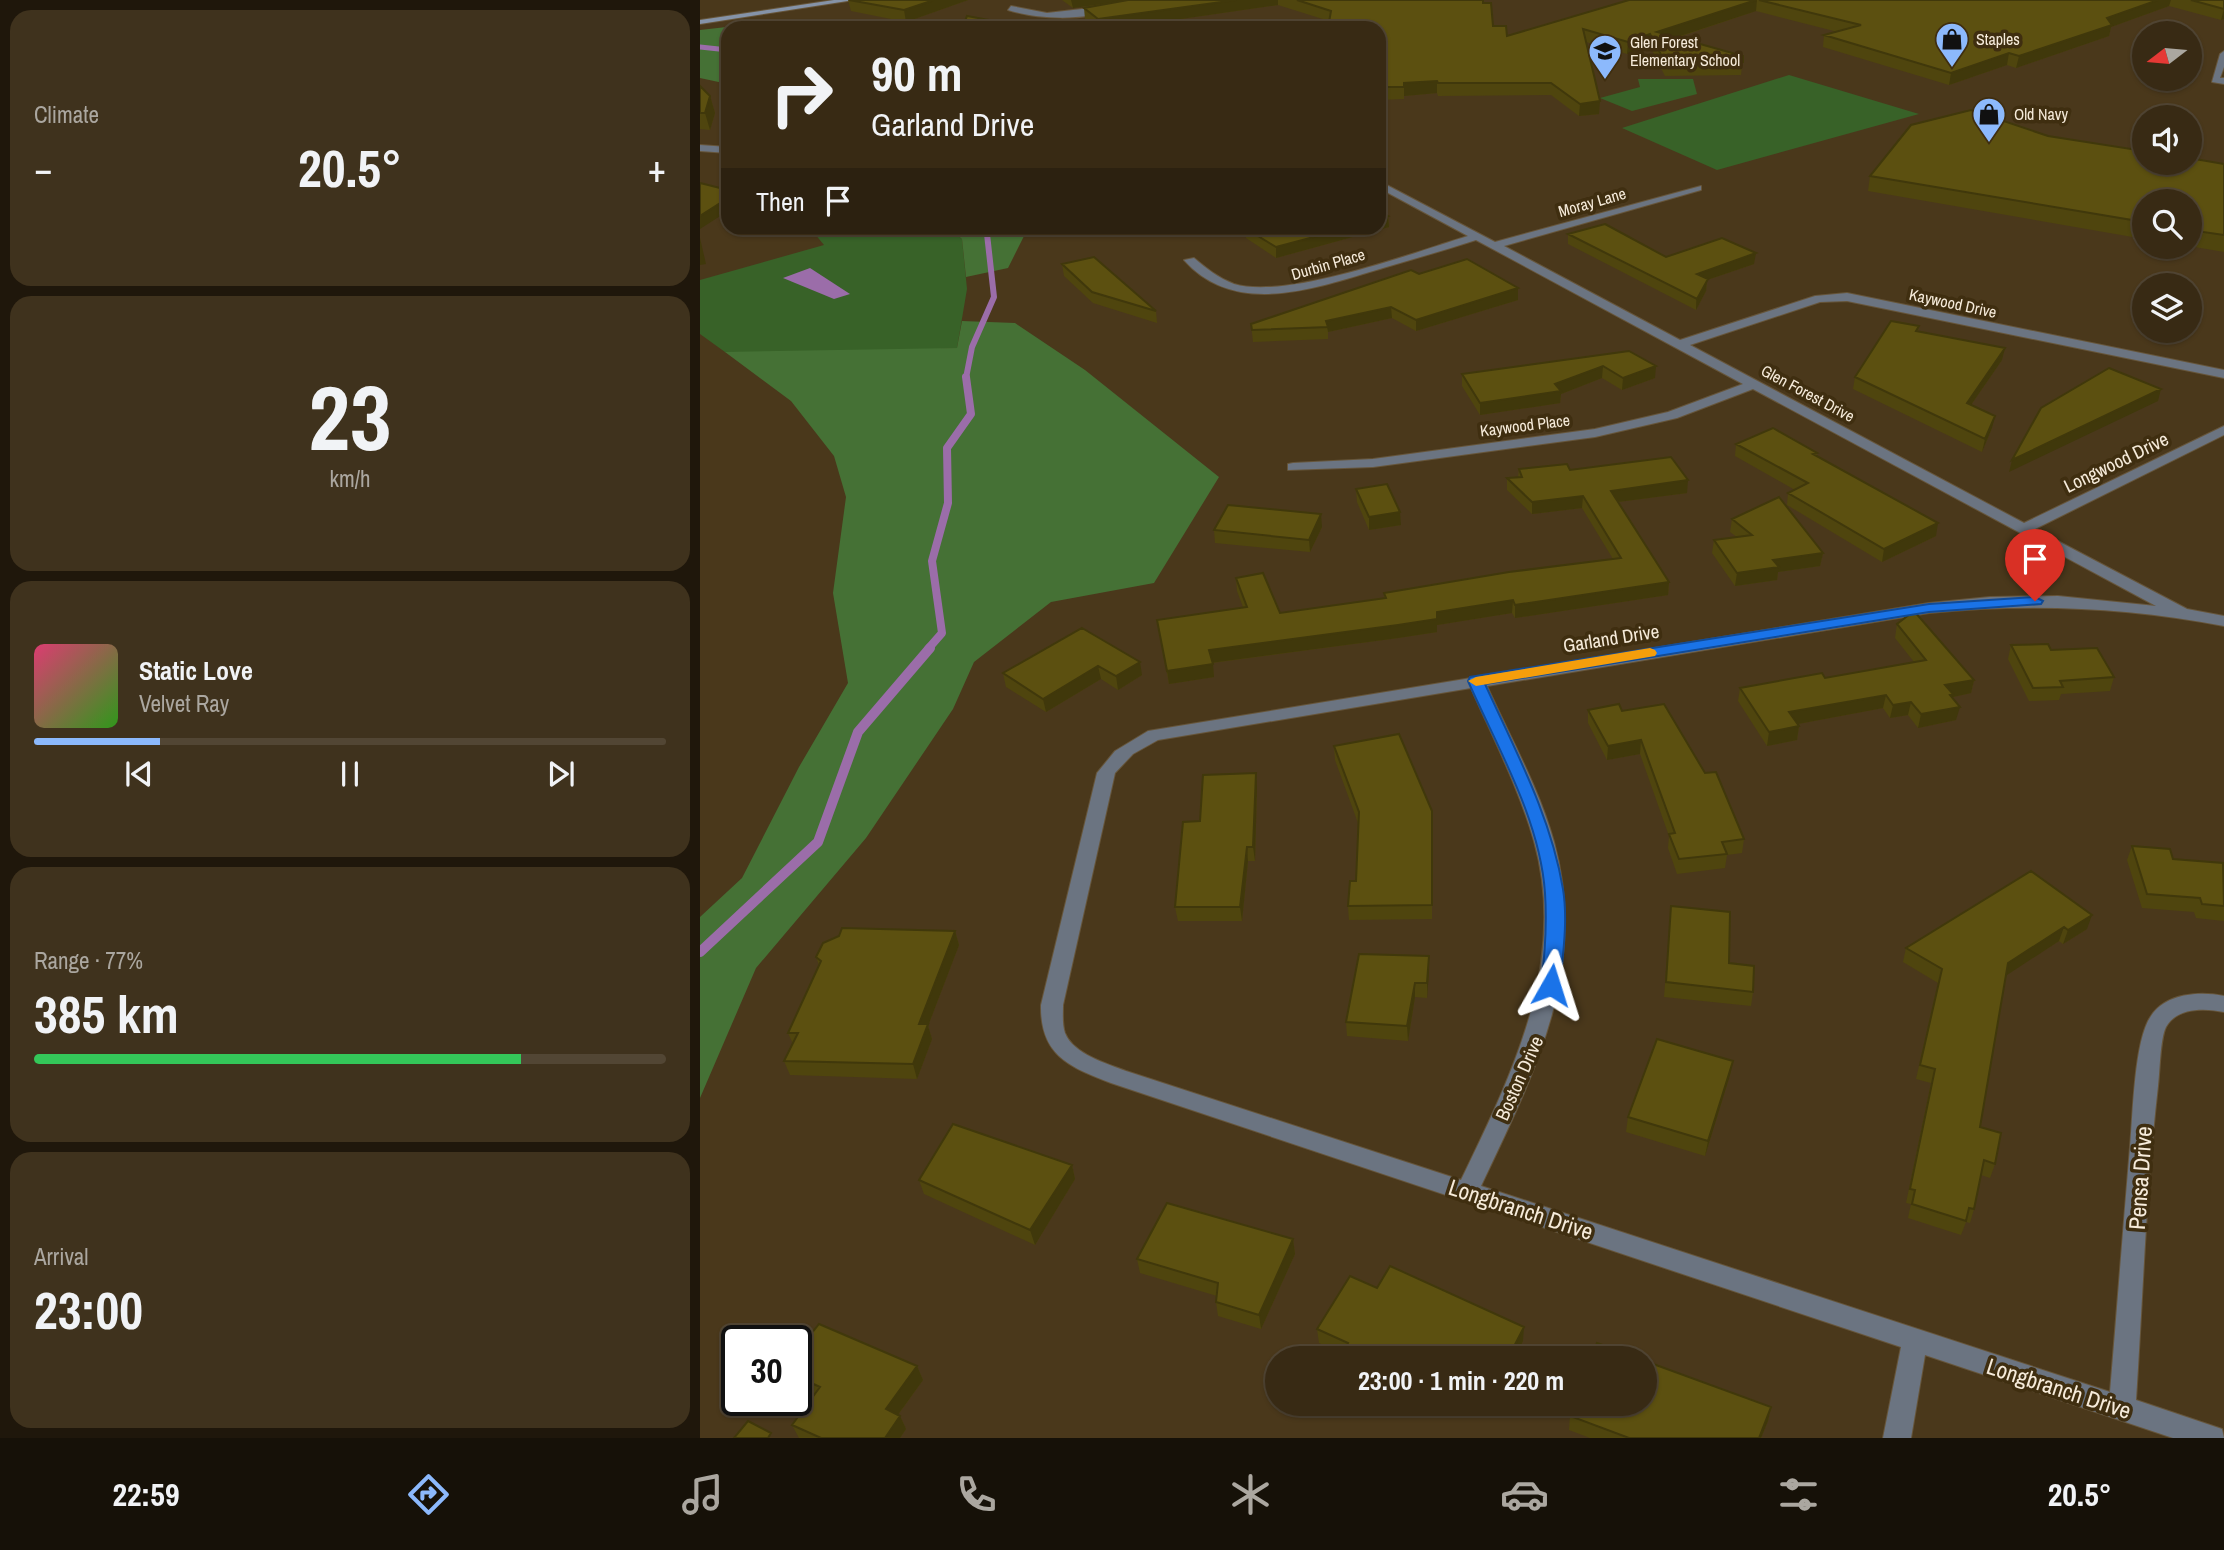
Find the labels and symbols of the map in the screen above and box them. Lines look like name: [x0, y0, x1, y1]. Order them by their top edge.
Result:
shop icon: Staples: [1933, 20, 1971, 69]
north arrow: [2132, 21, 2202, 91]
place label: Staples: [1976, 28, 2020, 50]
place label: Glen Forest Elementary School: [1630, 31, 1740, 71]
school or university icon: Glen Forest Elementary School: [1586, 32, 1624, 81]
shop icon: Old Navy: [1970, 95, 2008, 144]
place label: Old Navy: [2014, 103, 2068, 125]
street label: Moray Lane: [1556, 182, 1628, 222]
street label: Durbin Place: [1289, 243, 1367, 285]
street label: Kaywood Drive: [1907, 283, 1999, 323]
street label: Glen Forest Drive: [1757, 359, 1859, 427]
street label: Kaywood Place: [1479, 409, 1571, 441]
street label: Longwood Drive: [2059, 425, 2173, 499]
pin: [2005, 529, 2065, 601]
street label: Garland Drive: [1561, 618, 1661, 658]
position arrow: [1514, 948, 1588, 1022]
street label: Boston Drive: [1489, 1032, 1549, 1124]
street label: Pensa Drive: [2121, 1125, 2159, 1231]
street label: Longbranch Drive: [1445, 1171, 1597, 1247]
speed limit sign: 30: [721, 1325, 812, 1416]
street label: Longbranch Drive: [1983, 1350, 2135, 1426]

